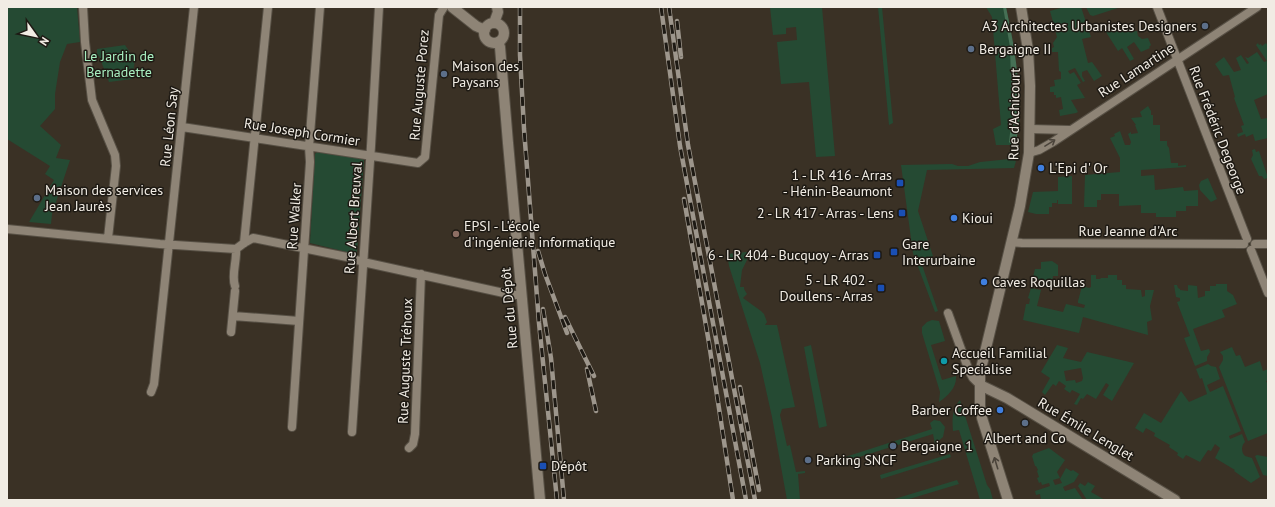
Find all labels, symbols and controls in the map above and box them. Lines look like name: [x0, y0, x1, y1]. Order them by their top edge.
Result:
north arrow: [16, 16, 56, 56]
place label: A3 Architectes Urbanistes Designers: [982, 17, 1197, 35]
marker: A3 Architectes Urbanistes Designers: [1200, 21, 1210, 31]
street label: Rue Auguste Porez: [405, 29, 433, 141]
text: N: [37, 35, 52, 48]
street label: Rue Lamartine: [1095, 39, 1177, 101]
place label: Bergaigne II: [979, 40, 1051, 58]
marker: Bergaigne II: [966, 44, 976, 54]
park label: Le Jardin de Bernadette: [84, 47, 154, 81]
place label: Maison des Paysans: [452, 57, 519, 91]
street label: Rue Frédéric Degeorge: [1185, 63, 1251, 197]
street label: Rue d'Achicourt: [1004, 68, 1024, 160]
marker: Maison des Paysans: [439, 69, 449, 79]
street label: Rue Léon Say: [156, 86, 182, 168]
street label: Rue Joseph Cormier: [243, 114, 361, 150]
one-way arrow: [1044, 139, 1056, 147]
place label: L'Epi d' Or: [1049, 159, 1108, 177]
street label: Rue Albert Breuval: [340, 161, 366, 275]
marker: L'Epi d' Or: [1036, 163, 1046, 173]
place label: 1 - LR 416 - Arras - Hénin-Beaumont: [783, 166, 892, 200]
marker: 1 - LR 416 - Arras - Hénin-Beaumont: [895, 178, 905, 188]
place label: Maison des services Jean Jaurès: [44, 181, 163, 215]
street label: Rue Walker: [283, 182, 305, 250]
marker: Maison des services Jean Jaurès: [32, 193, 42, 203]
place label: 2 - LR 417 - Arras - Lens: [757, 204, 894, 222]
marker: 2 - LR 417 - Arras - Lens: [897, 208, 907, 218]
place label: Kioui: [962, 209, 993, 227]
marker: Kioui: [949, 213, 959, 223]
place label: EPSI - L'école d'ingénierie informatique: [464, 217, 615, 251]
street label: Rue Jeanne d'Arc: [1078, 222, 1178, 240]
marker: EPSI - L'école d'ingénierie informatique: [451, 229, 461, 239]
place label: Gare Interurbaine: [902, 235, 976, 269]
place label: 6 - LR 404 - Bucquoy - Arras: [708, 246, 869, 264]
marker: Gare Interurbaine: [889, 247, 899, 257]
marker: 6 - LR 404 - Bucquoy - Arras: [872, 250, 882, 260]
street label: Rue du Dépôt: [496, 266, 522, 349]
place label: 5 - LR 402 - Doullens - Arras: [780, 271, 873, 305]
place label: Caves Roquillas: [992, 273, 1085, 291]
marker: Caves Roquillas: [979, 277, 989, 287]
marker: 5 - LR 402 - Doullens - Arras: [876, 283, 886, 293]
street label: Rue Auguste Tréhoux: [394, 298, 416, 424]
place label: Accueil Familial Specialise: [952, 344, 1047, 378]
marker: Accueil Familial Specialise: [939, 356, 949, 366]
street label: Rue Émile Lenglet: [1035, 393, 1137, 465]
place label: Barber Coffee: [911, 401, 992, 419]
marker: Barber Coffee: [995, 405, 1005, 415]
marker: Albert and Co: [1020, 418, 1030, 428]
place label: Albert and Co: [984, 429, 1066, 447]
place label: Bergaigne 1: [901, 437, 973, 455]
marker: Bergaigne 1: [888, 441, 898, 451]
place label: Parking SNCF: [816, 451, 897, 469]
marker: Parking SNCF: [803, 455, 813, 465]
one-way arrow: [992, 456, 999, 469]
place label: Dépôt: [551, 457, 587, 475]
marker: Dépôt: [538, 461, 548, 471]

